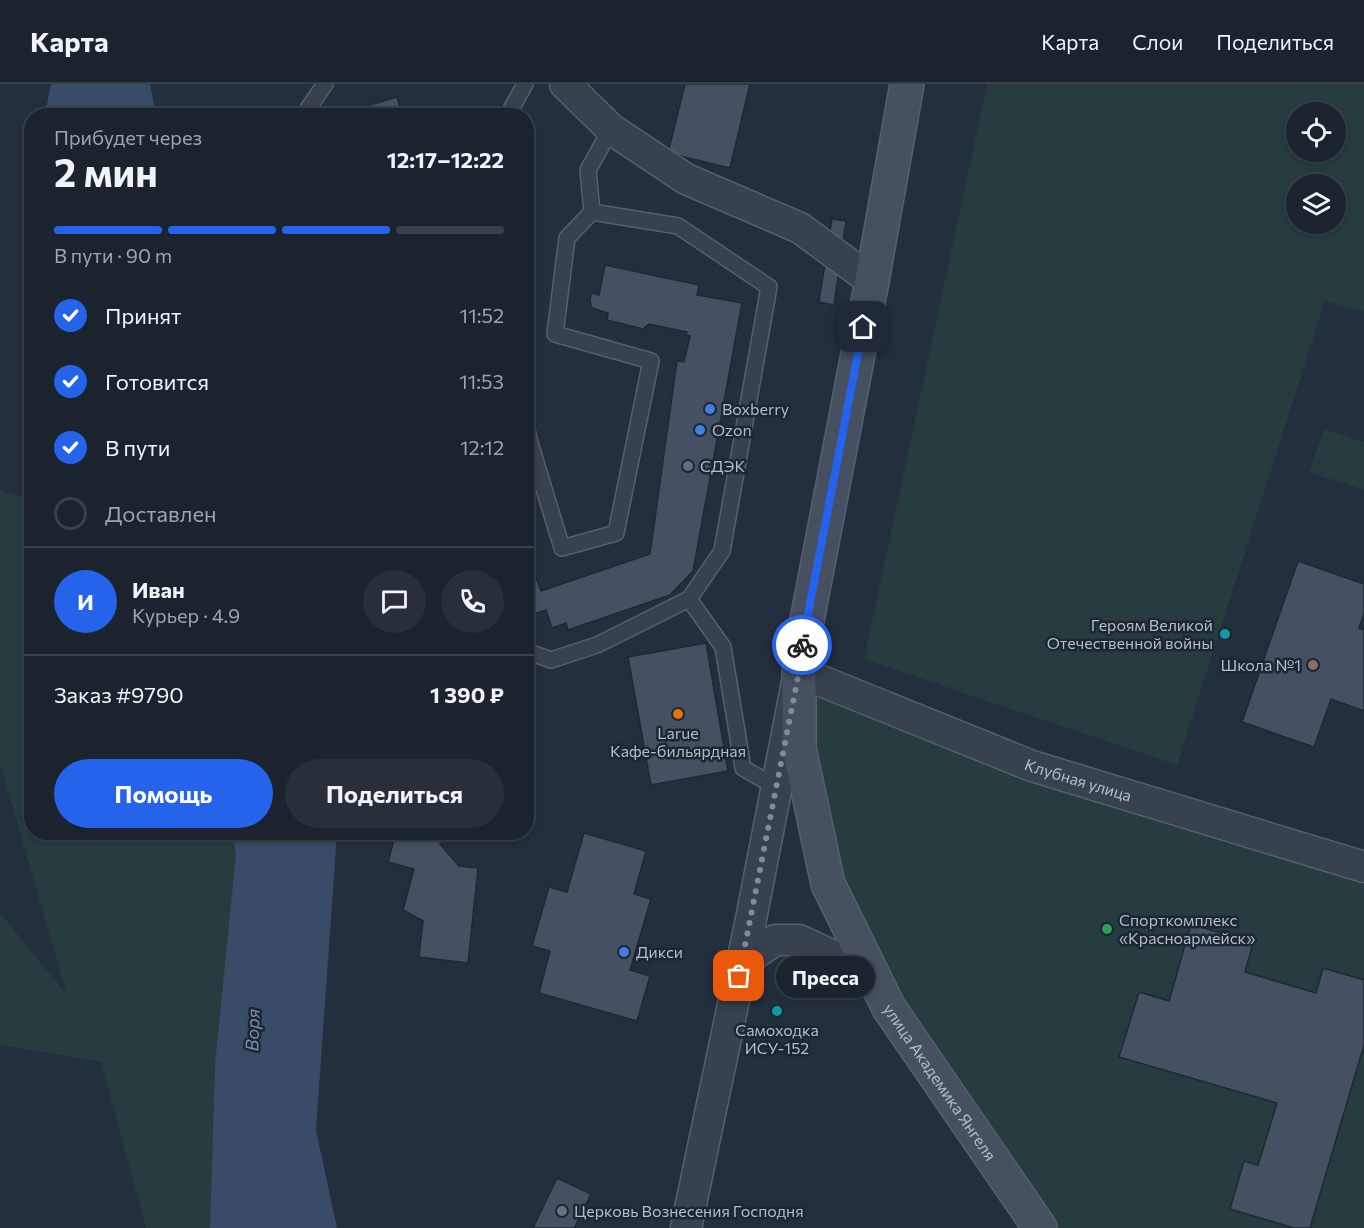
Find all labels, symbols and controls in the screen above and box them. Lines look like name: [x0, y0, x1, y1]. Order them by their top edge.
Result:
text: Карта: [30, 24, 109, 58]
text: Карта: [1041, 29, 1099, 54]
text: Слои: [1132, 29, 1183, 54]
text: Поделиться: [1216, 29, 1334, 54]
map controls: [1286, 102, 1346, 234]
button: locate: [1286, 102, 1346, 162]
text: Прибудет через: [54, 125, 202, 149]
text: 12:17–12:22: [387, 146, 504, 173]
text: 2 мин: [54, 147, 158, 195]
button: layers: [1286, 174, 1346, 234]
text: В пути · 90 m: [54, 243, 172, 267]
icon: check: [54, 299, 87, 332]
pin: [837, 301, 888, 352]
text: Принят: [105, 302, 181, 329]
text: 11:52: [460, 303, 504, 327]
icon: home: [846, 310, 879, 343]
icon: check: [54, 365, 87, 398]
text: Готовится: [105, 368, 209, 395]
text: 11:53: [459, 369, 504, 393]
place label: Boxberry: [722, 399, 789, 418]
marker: Boxberry: [703, 402, 717, 416]
place label: Ozon: [712, 420, 752, 439]
marker: Ozon: [693, 423, 707, 437]
icon: check: [54, 431, 87, 464]
text: В пути: [105, 434, 170, 461]
text: 12:12: [460, 435, 504, 459]
place label: СДЭК: [700, 456, 745, 475]
marker: СДЭК: [681, 459, 695, 473]
text: Доставлен: [105, 500, 217, 527]
button: chat: [363, 570, 426, 633]
button: phone: [441, 570, 504, 633]
text: Иван: [132, 576, 185, 603]
text: И: [77, 588, 94, 615]
text: Курьер · 4.9: [132, 603, 240, 627]
courier: [772, 615, 832, 675]
place label: Героям Великой Отечественной войны: [1047, 615, 1213, 652]
marker: Героям Великой Отечественной войны: [1218, 627, 1232, 641]
icon: bike: [786, 629, 819, 662]
place label: Школа №1: [1220, 655, 1301, 674]
marker: Школа №1: [1306, 658, 1320, 672]
text: Заказ #9790: [54, 681, 184, 708]
text: 1 390 ₽: [430, 681, 504, 708]
marker: Larue Кафе-бильярдная: [671, 707, 685, 721]
place label: Larue Кафе-бильярдная: [610, 723, 746, 760]
street label: Клубная улица: [1022, 754, 1134, 805]
button: Помощь: [54, 759, 273, 828]
button: Поделиться: [285, 759, 504, 828]
place label: Спорткомплекс «Красноармейск»: [1119, 910, 1255, 947]
marker: Спорткомплекс «Красноармейск»: [1100, 922, 1114, 936]
place label: Дикси: [636, 942, 683, 961]
marker: Дикси: [617, 945, 631, 959]
pin: [713, 950, 764, 1001]
callout: Пресса: [775, 955, 874, 997]
icon: bag: [722, 959, 755, 992]
text: Пресса: [792, 965, 859, 989]
street label: улица Академика Янгеля: [880, 1000, 1001, 1164]
marker: Самоходка ИСУ-152: [770, 1004, 784, 1018]
water label: Воря: [240, 1008, 264, 1052]
place label: Самоходка ИСУ-152: [735, 1020, 819, 1057]
place label: Церковь Вознесения Господня: [574, 1201, 804, 1220]
marker: Церковь Вознесения Господня: [555, 1204, 569, 1218]

